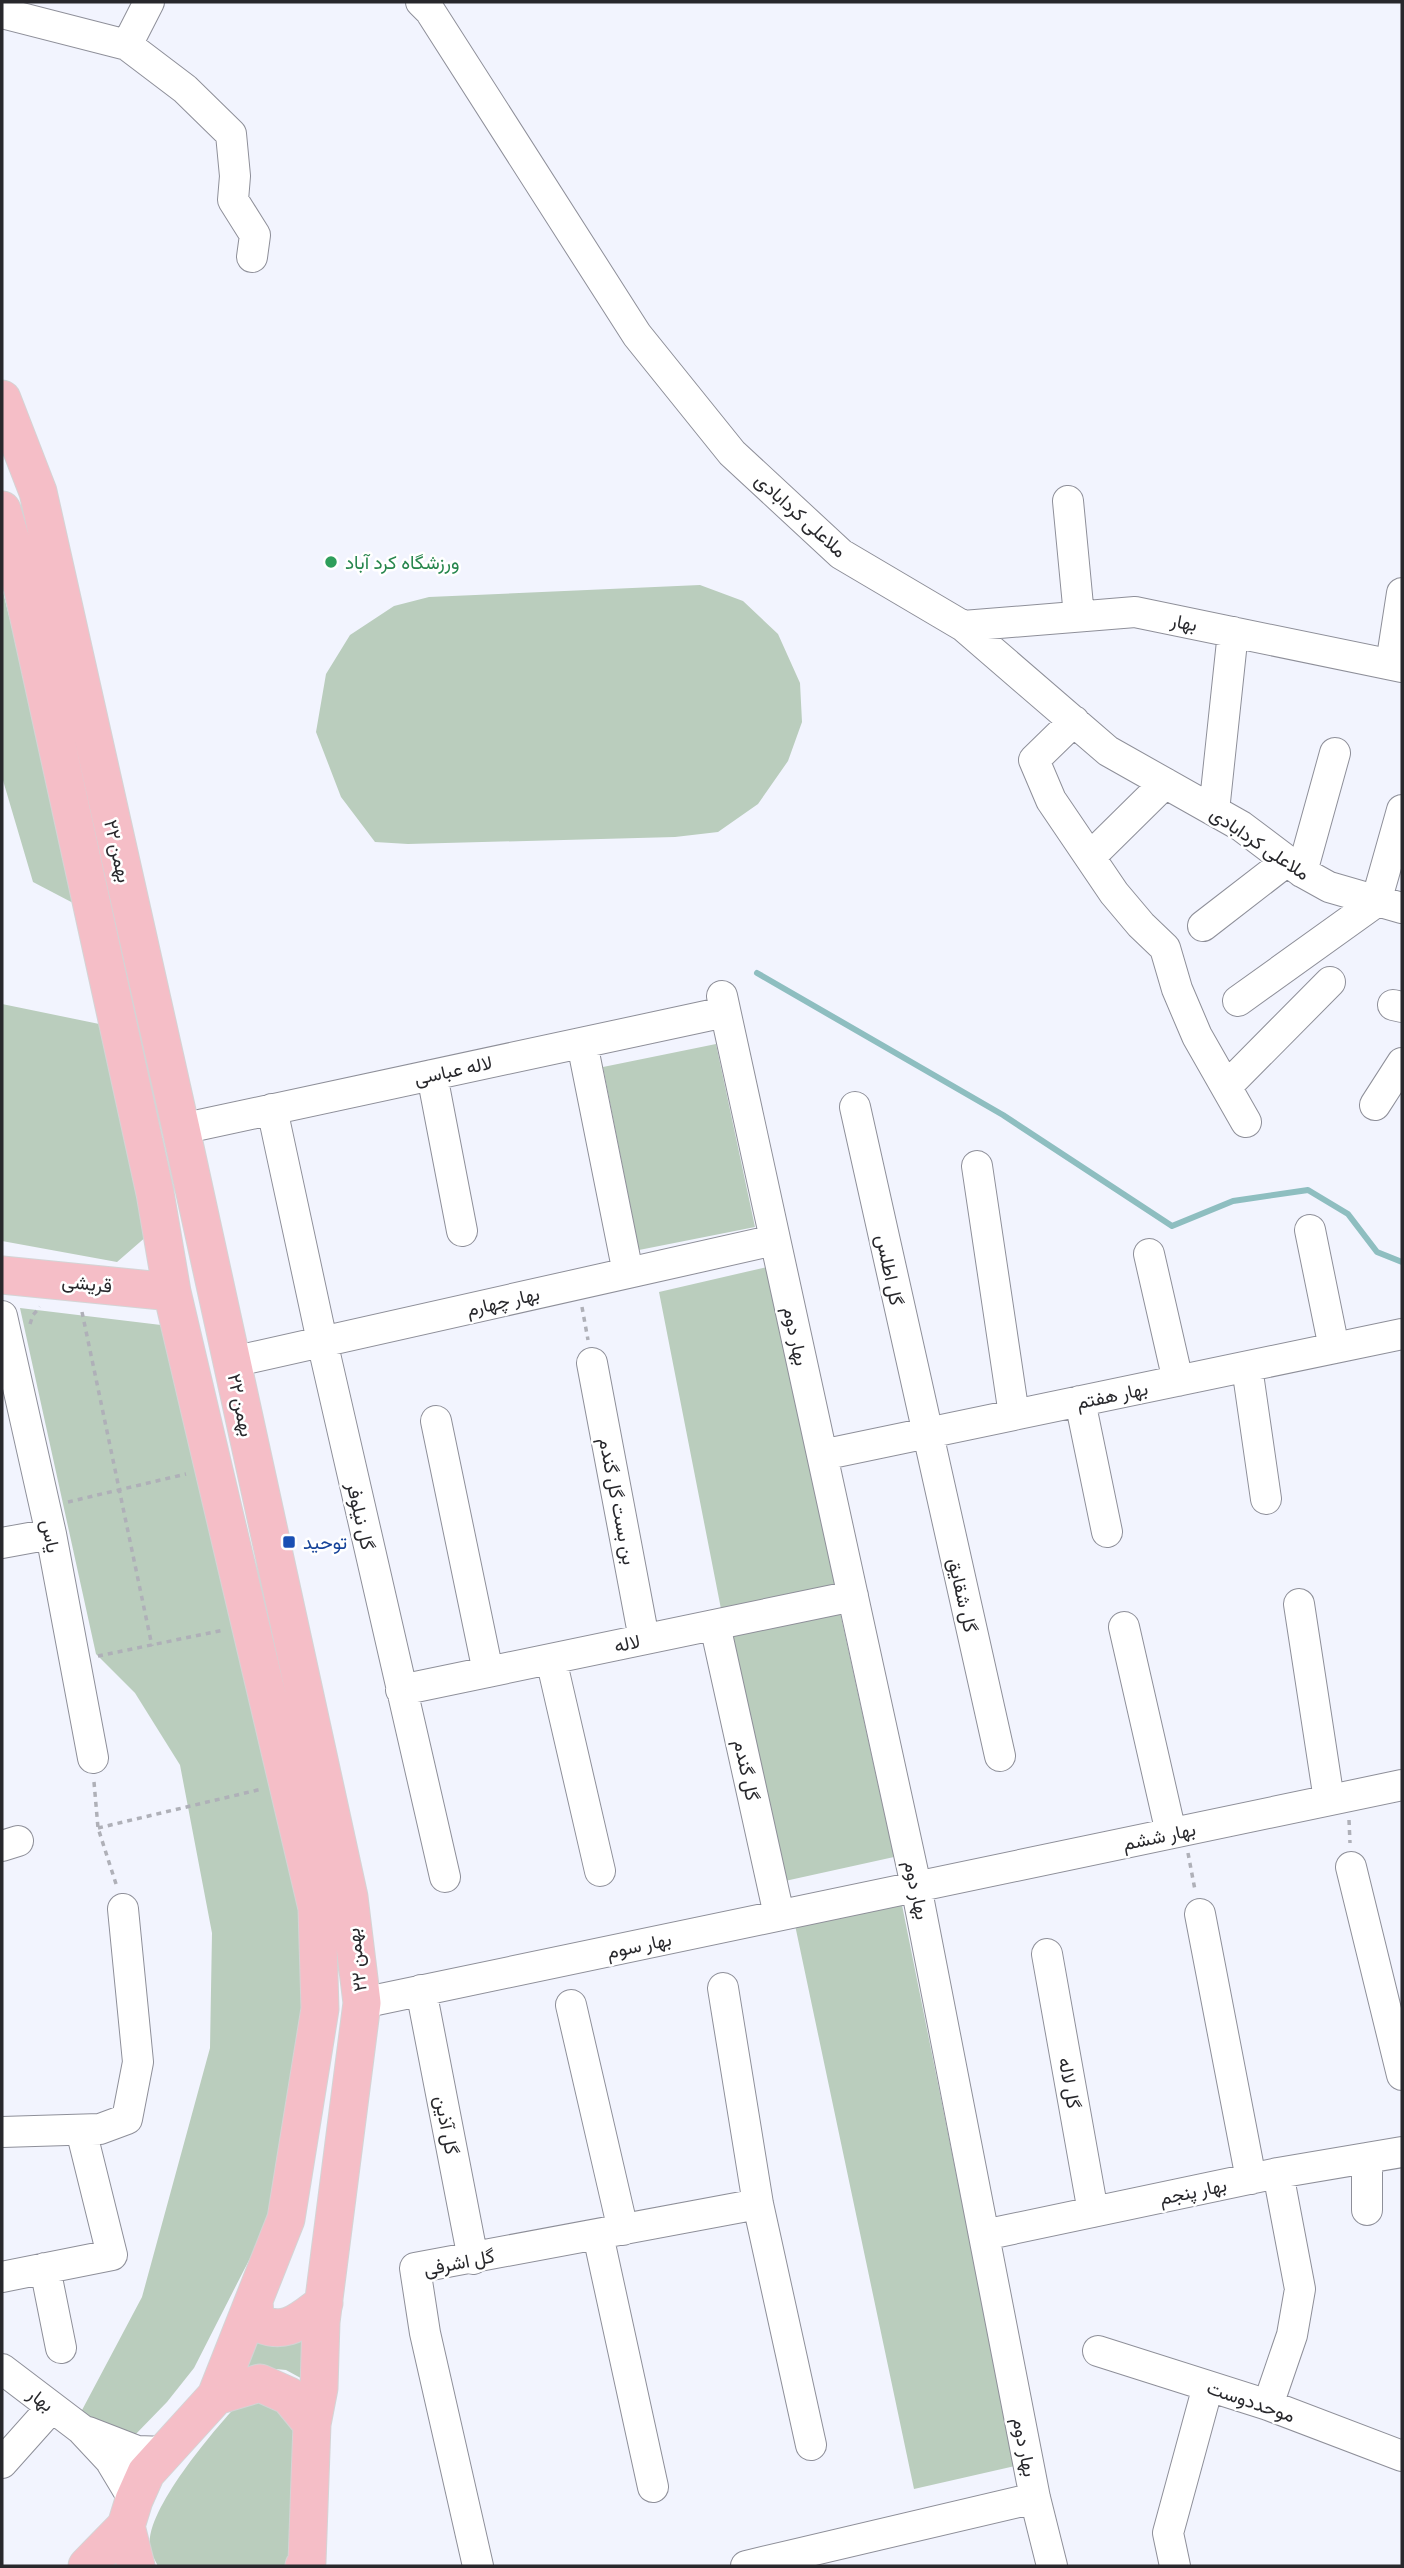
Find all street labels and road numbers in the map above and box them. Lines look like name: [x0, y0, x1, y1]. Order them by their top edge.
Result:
street label: ملاعلی کردابادی: [750, 468, 851, 562]
street label: بهار: [1168, 608, 1199, 636]
street label: ملاعلی کردابادی: [1206, 802, 1314, 885]
street label: ۲۲ بهمن: [99, 817, 136, 885]
street label: لاله عباسی: [412, 1051, 494, 1090]
street label: گل اطلس: [871, 1233, 908, 1308]
street label: قریشی: [61, 1269, 113, 1298]
street label: بهار چهارم: [464, 1282, 542, 1323]
street label: بهار دوم: [777, 1304, 813, 1368]
street label: ۲۲ بهمن: [223, 1371, 258, 1439]
street label: بهار هفتم: [1074, 1377, 1150, 1415]
street label: بن بست گل گندم: [593, 1436, 641, 1567]
street label: گل نیلوفر: [341, 1479, 379, 1552]
street label: یاس: [36, 1518, 65, 1555]
street label: گل شقایق: [943, 1556, 982, 1634]
street label: لاله: [612, 1630, 642, 1656]
street label: گل گندم: [728, 1738, 764, 1803]
street label: بهار ششم: [1121, 1818, 1198, 1856]
street label: بهار دوم: [898, 1858, 934, 1922]
street label: ۲۲ بهمن: [341, 1927, 372, 1993]
street label: بهار سوم: [605, 1927, 674, 1965]
street label: گل لاله: [1054, 2056, 1085, 2111]
street label: گل آذین: [430, 2094, 463, 2156]
street label: بهار پنجم: [1157, 2173, 1229, 2212]
street label: گل اشرفی: [422, 2244, 497, 2281]
street label: موحددوست: [1204, 2376, 1298, 2427]
street label: بهار: [22, 2382, 58, 2417]
street label: بهار دوم: [1007, 2416, 1041, 2479]

